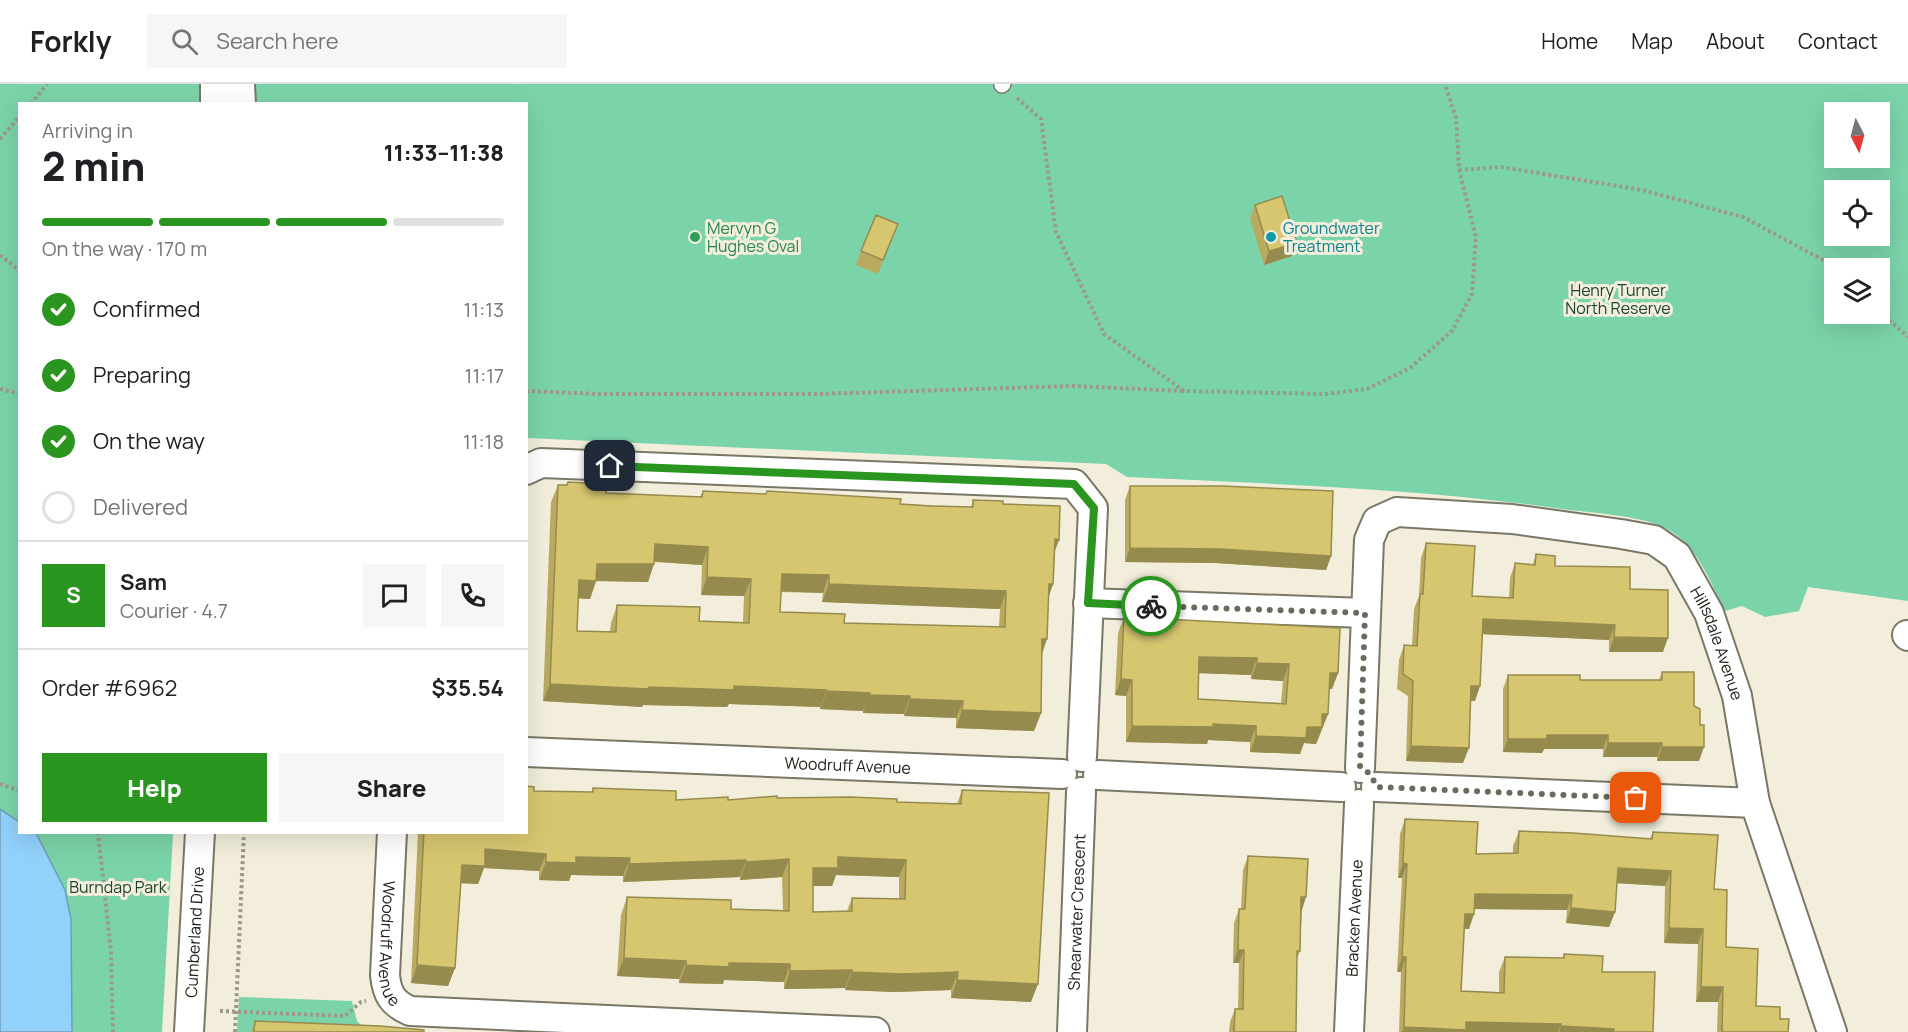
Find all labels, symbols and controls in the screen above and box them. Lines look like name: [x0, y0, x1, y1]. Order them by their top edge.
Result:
search box: [147, 14, 567, 68]
text: Forkly: [30, 22, 111, 60]
icon: search: [168, 25, 201, 58]
text: Search here: [216, 26, 339, 56]
text: Home: [1541, 27, 1598, 55]
text: Map: [1631, 27, 1673, 55]
text: About: [1706, 27, 1765, 55]
text: Contact: [1798, 27, 1878, 55]
north arrow: [1824, 102, 1890, 168]
map controls: [1824, 102, 1890, 324]
text: Arriving in: [42, 117, 133, 144]
text: 11:33–11:38: [384, 138, 504, 168]
text: 2 min: [42, 139, 145, 193]
button: locate: [1824, 180, 1890, 246]
place label: Mervyn G Hughes Oval: [707, 217, 799, 257]
place label: Groundwater Treatment: [1283, 217, 1380, 257]
marker: Mervyn G Hughes Oval: [688, 230, 702, 244]
marker: Groundwater Treatment: [1264, 230, 1278, 244]
text: On the way · 170 m: [42, 235, 207, 262]
button: layers: [1824, 258, 1890, 324]
park label: Henry Turner North Reserve: [1565, 279, 1671, 319]
icon: check: [42, 293, 75, 326]
text: Confirmed: [93, 294, 201, 324]
text: 11:13: [464, 296, 504, 323]
icon: check: [42, 359, 75, 392]
text: Preparing: [93, 360, 191, 390]
text: 11:17: [465, 362, 504, 389]
icon: check: [42, 425, 75, 458]
text: On the way: [93, 426, 205, 456]
text: 11:18: [463, 428, 504, 455]
pin: [584, 440, 635, 491]
icon: home: [593, 449, 626, 482]
text: Delivered: [93, 492, 188, 522]
button: chat: [363, 564, 426, 627]
button: phone: [441, 564, 504, 627]
text: Sam: [120, 567, 167, 597]
courier: [1121, 576, 1181, 636]
text: S: [66, 580, 81, 610]
street label: Hillsdale Avenue: [1685, 582, 1749, 703]
icon: bike: [1135, 590, 1168, 623]
text: Courier · 4.7: [120, 597, 228, 624]
text: Order #6962: [42, 673, 177, 703]
text: $35.54: [432, 673, 504, 703]
street label: Woodruff Avenue: [784, 752, 911, 779]
button: Help: [42, 753, 267, 822]
button: Share: [279, 753, 504, 822]
pin: [1610, 772, 1661, 823]
icon: bag: [1619, 781, 1652, 814]
street label: Shearwater Crescent: [1063, 833, 1090, 991]
street label: Bracken Avenue: [1340, 859, 1368, 977]
street label: Cumberland Drive: [180, 866, 209, 998]
park label: Burndap Park: [69, 876, 168, 898]
street label: Woodruff Avenue: [374, 880, 405, 1011]

